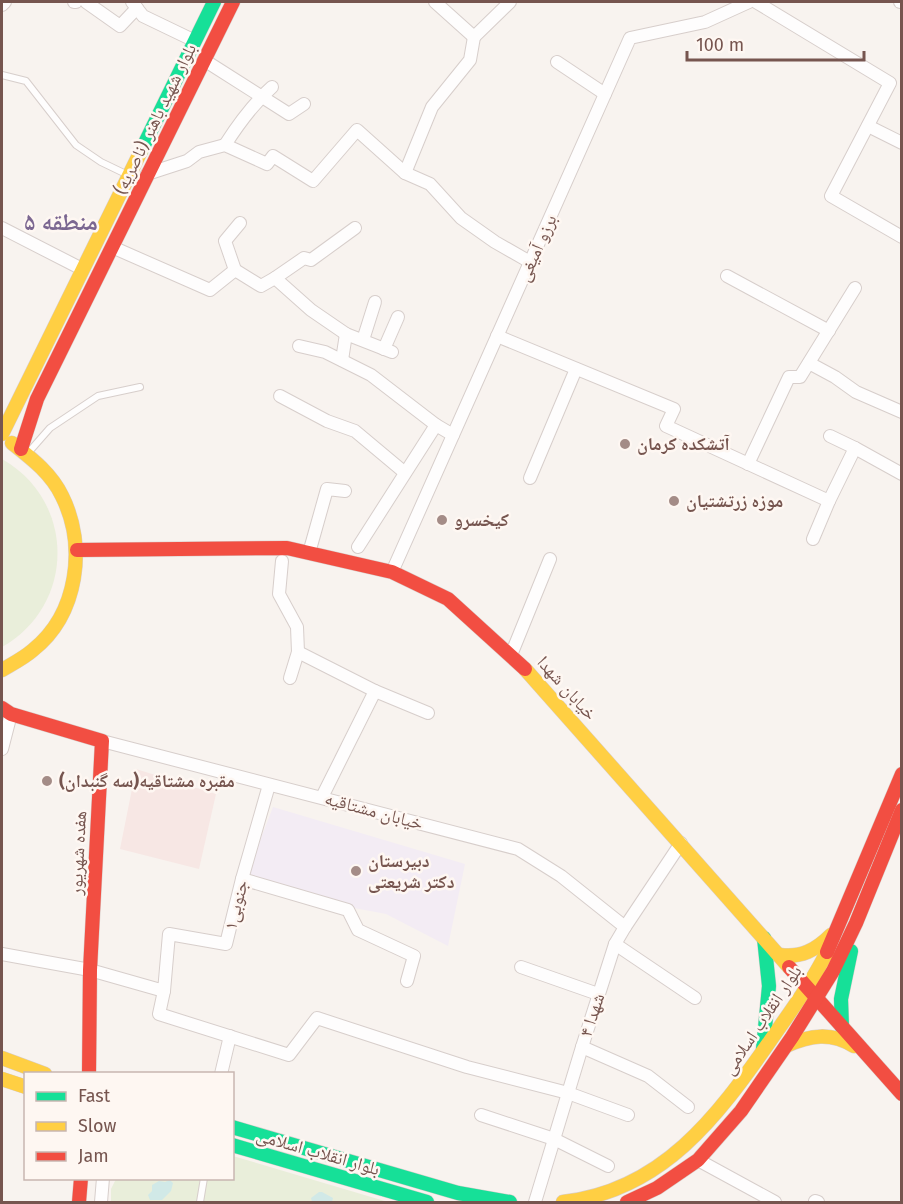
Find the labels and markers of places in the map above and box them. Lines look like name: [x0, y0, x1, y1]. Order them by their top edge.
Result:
place label: آتشکده کرمان: [637, 433, 730, 455]
marker: آتشکده کرمان: [618, 437, 632, 451]
place label: موزه زرتشتیان: [686, 490, 783, 512]
marker: موزه زرتشتیان: [667, 494, 681, 508]
place label: کیخسرو: [454, 509, 509, 531]
marker: کیخسرو: [435, 513, 449, 527]
place label: مقبره مشتاقیه(سه گنبدان): [59, 770, 235, 792]
marker: مقبره مشتاقیه(سه گنبدان): [40, 774, 54, 788]
place label: دبیرستان دکتر شریعتی: [368, 850, 455, 893]
marker: دبیرستان دکتر شریعتی: [349, 864, 363, 878]

